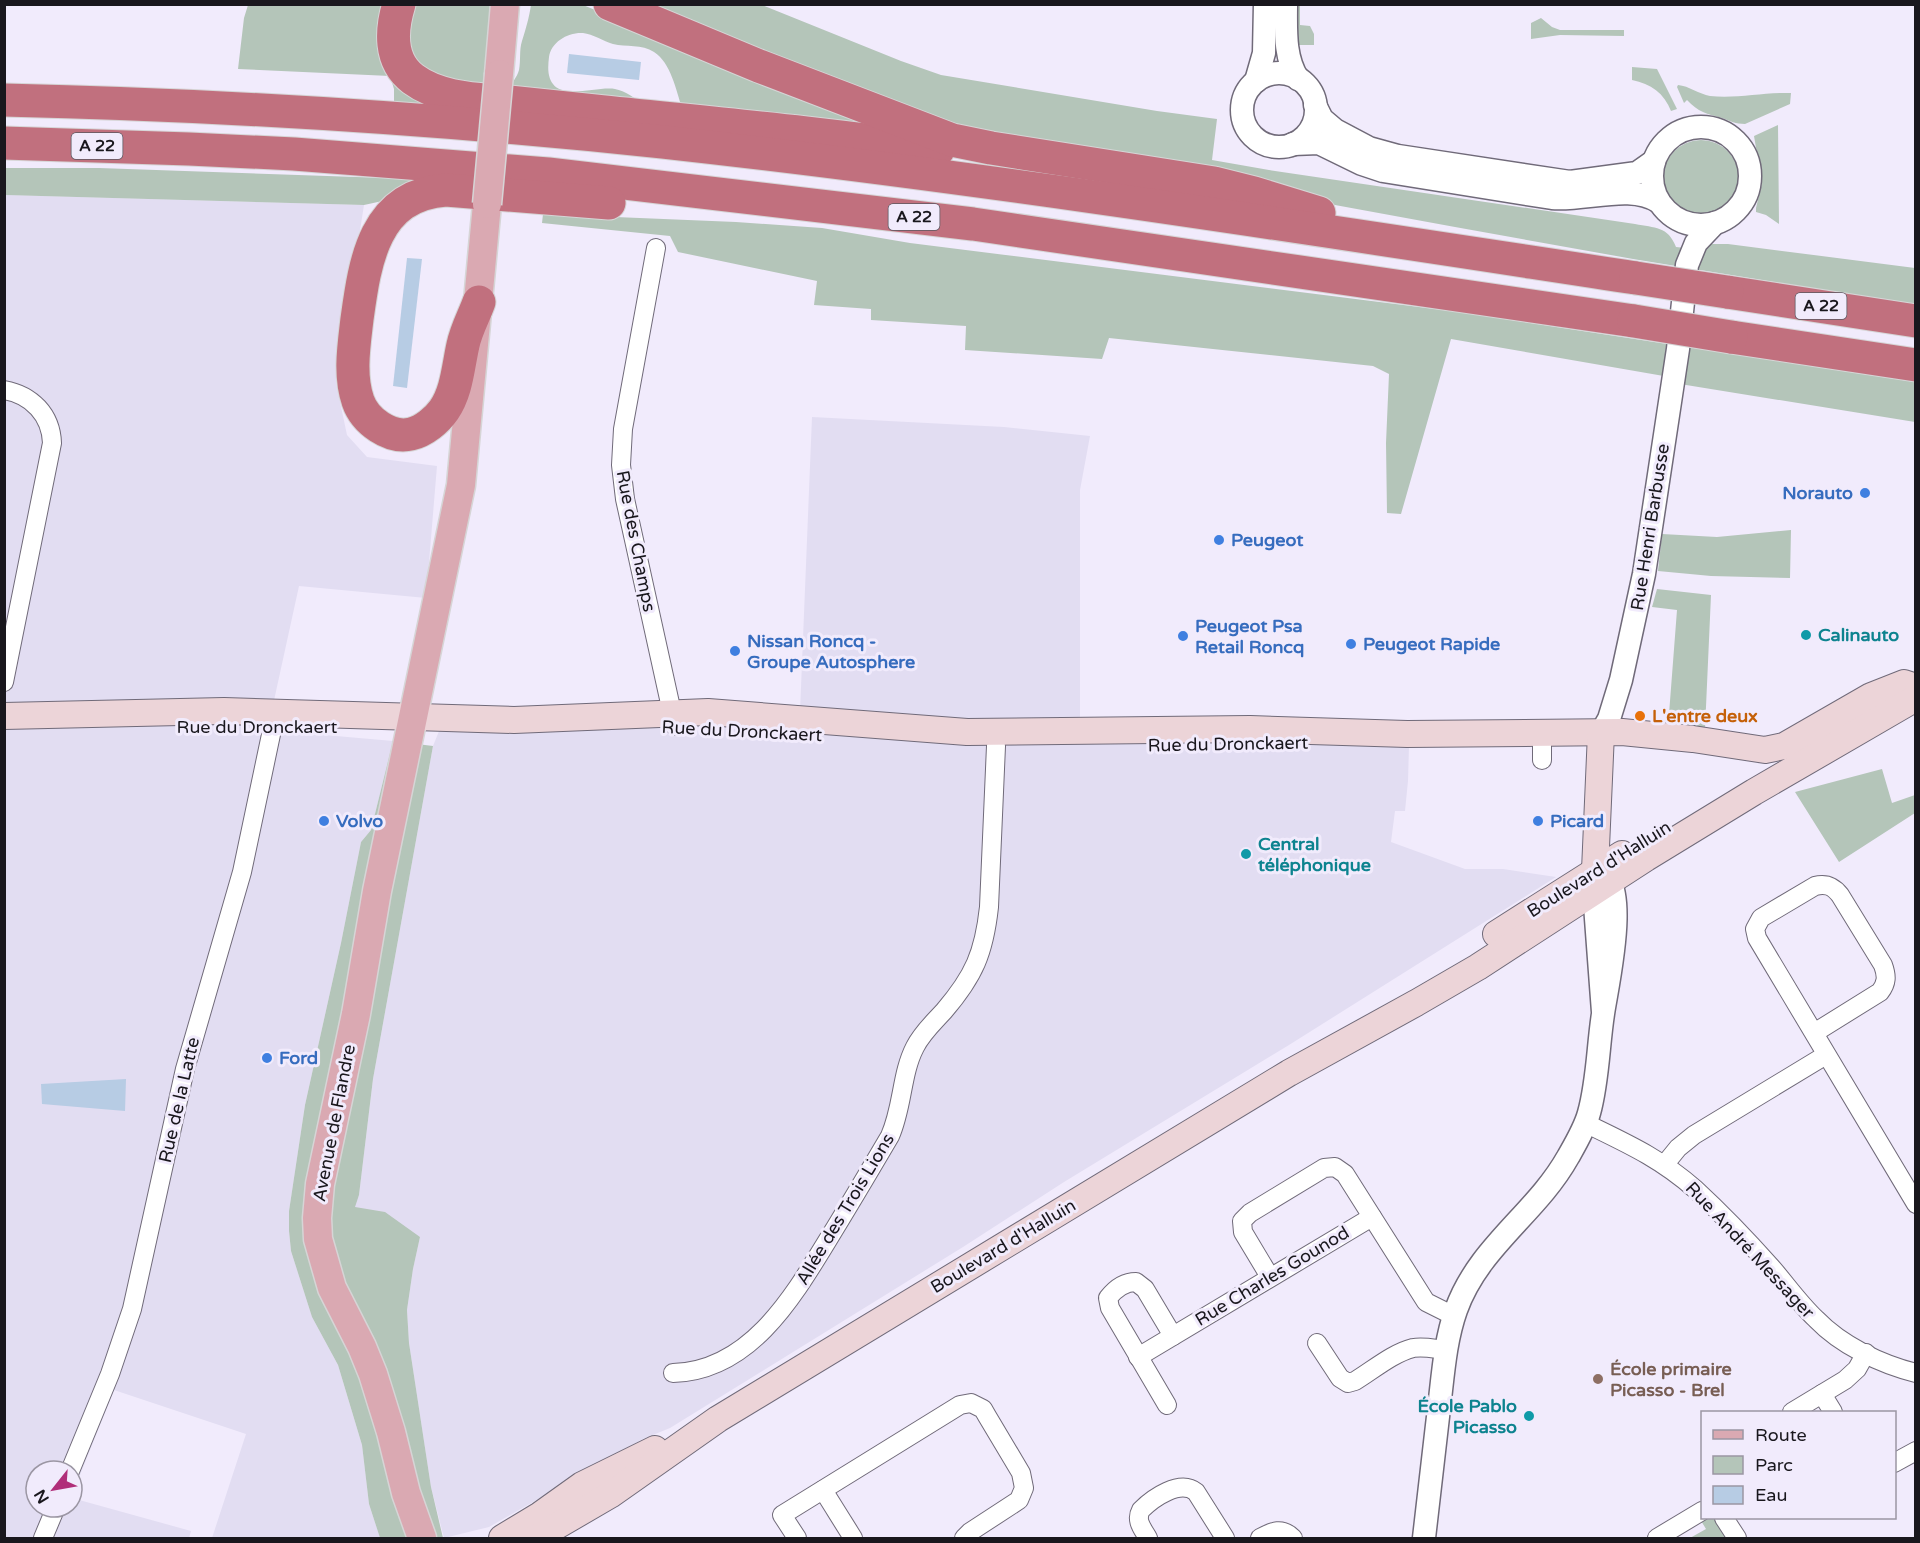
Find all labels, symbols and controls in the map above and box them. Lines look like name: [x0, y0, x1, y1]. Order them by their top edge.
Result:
road number: A 22: [72, 133, 122, 159]
road number: A 22: [888, 204, 940, 230]
road number: A 22: [1796, 293, 1846, 319]
street label: Rue Henri Barbusse: [1626, 442, 1674, 612]
street label: Rue des Champs: [611, 468, 661, 614]
place label: Norauto: [1782, 482, 1853, 504]
marker: Norauto: [1858, 486, 1872, 500]
place label: Peugeot: [1231, 529, 1303, 551]
marker: Peugeot: [1212, 533, 1226, 547]
place label: Peugeot Psa Retail Roncq: [1195, 615, 1304, 658]
place label: Calinauto: [1818, 624, 1899, 646]
marker: Calinauto: [1799, 628, 1813, 642]
marker: Peugeot Psa Retail Roncq: [1176, 629, 1190, 643]
place label: Nissan Roncq - Groupe Autosphere: [747, 630, 915, 673]
place label: Peugeot Rapide: [1363, 633, 1500, 655]
marker: Peugeot Rapide: [1344, 637, 1358, 651]
marker: Nissan Roncq - Groupe Autosphere: [728, 644, 742, 658]
place label: L'entre deux: [1652, 705, 1758, 727]
marker: L'entre deux: [1633, 709, 1647, 723]
street label: Rue du Dronckaert: [177, 716, 338, 738]
street label: Rue du Dronckaert: [661, 716, 823, 746]
street label: Rue du Dronckaert: [1147, 732, 1309, 756]
place label: Volvo: [336, 810, 383, 832]
place label: Picard: [1550, 810, 1604, 832]
marker: Volvo: [317, 814, 331, 828]
marker: Picard: [1531, 814, 1545, 828]
street label: Boulevard d'Halluin: [1523, 816, 1675, 922]
place label: Central téléphonique: [1258, 833, 1371, 876]
marker: Central téléphonique: [1239, 847, 1253, 861]
street label: Rue de la Latte: [154, 1035, 204, 1165]
street label: Avenue de Flandre: [308, 1042, 360, 1204]
place label: Ford: [279, 1047, 318, 1069]
marker: Ford: [260, 1051, 274, 1065]
street label: Allée des Trois Lions: [791, 1129, 899, 1289]
street label: Rue André Messager: [1681, 1177, 1819, 1323]
street label: Boulevard d'Halluin: [926, 1194, 1080, 1298]
street label: Rue Charles Gounod: [1191, 1221, 1353, 1331]
place label: École primaire Picasso - Brel: [1610, 1358, 1732, 1401]
marker: École primaire Picasso - Brel: [1591, 1372, 1605, 1386]
place label: École Pablo Picasso: [1417, 1395, 1517, 1438]
marker: École Pablo Picasso: [1522, 1409, 1536, 1423]
legend: [1701, 1411, 1896, 1519]
text: Route: [1755, 1424, 1807, 1446]
text: Parc: [1755, 1454, 1793, 1476]
north arrow: [24, 1459, 84, 1519]
text: Eau: [1755, 1484, 1787, 1506]
text: N: [30, 1486, 54, 1507]

